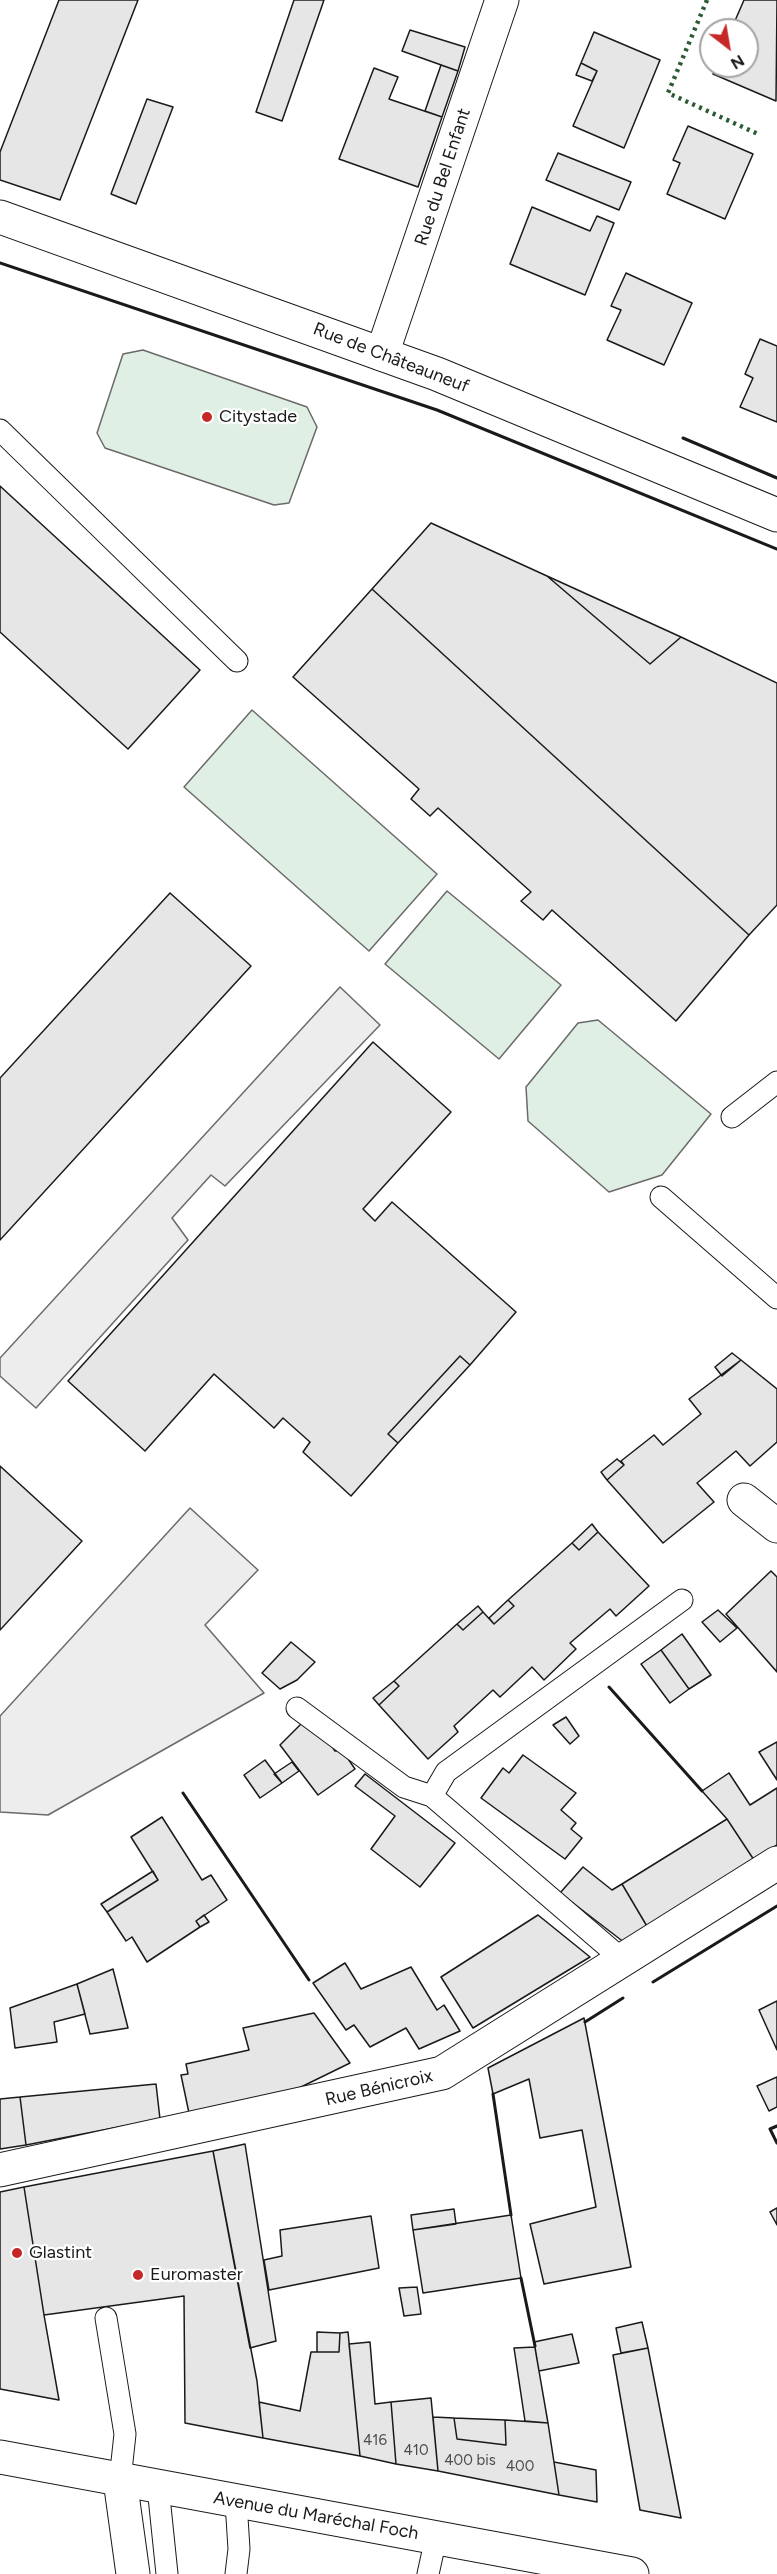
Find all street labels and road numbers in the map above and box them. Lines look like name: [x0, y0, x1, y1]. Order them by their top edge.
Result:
street label: Rue du Bel Enfant: [411, 106, 475, 248]
street label: Rue de Châteauneuf: [310, 318, 472, 398]
street label: Rue Bénicroix: [323, 2065, 435, 2111]
street label: Avenue du Maréchal Foch: [212, 2487, 420, 2545]

